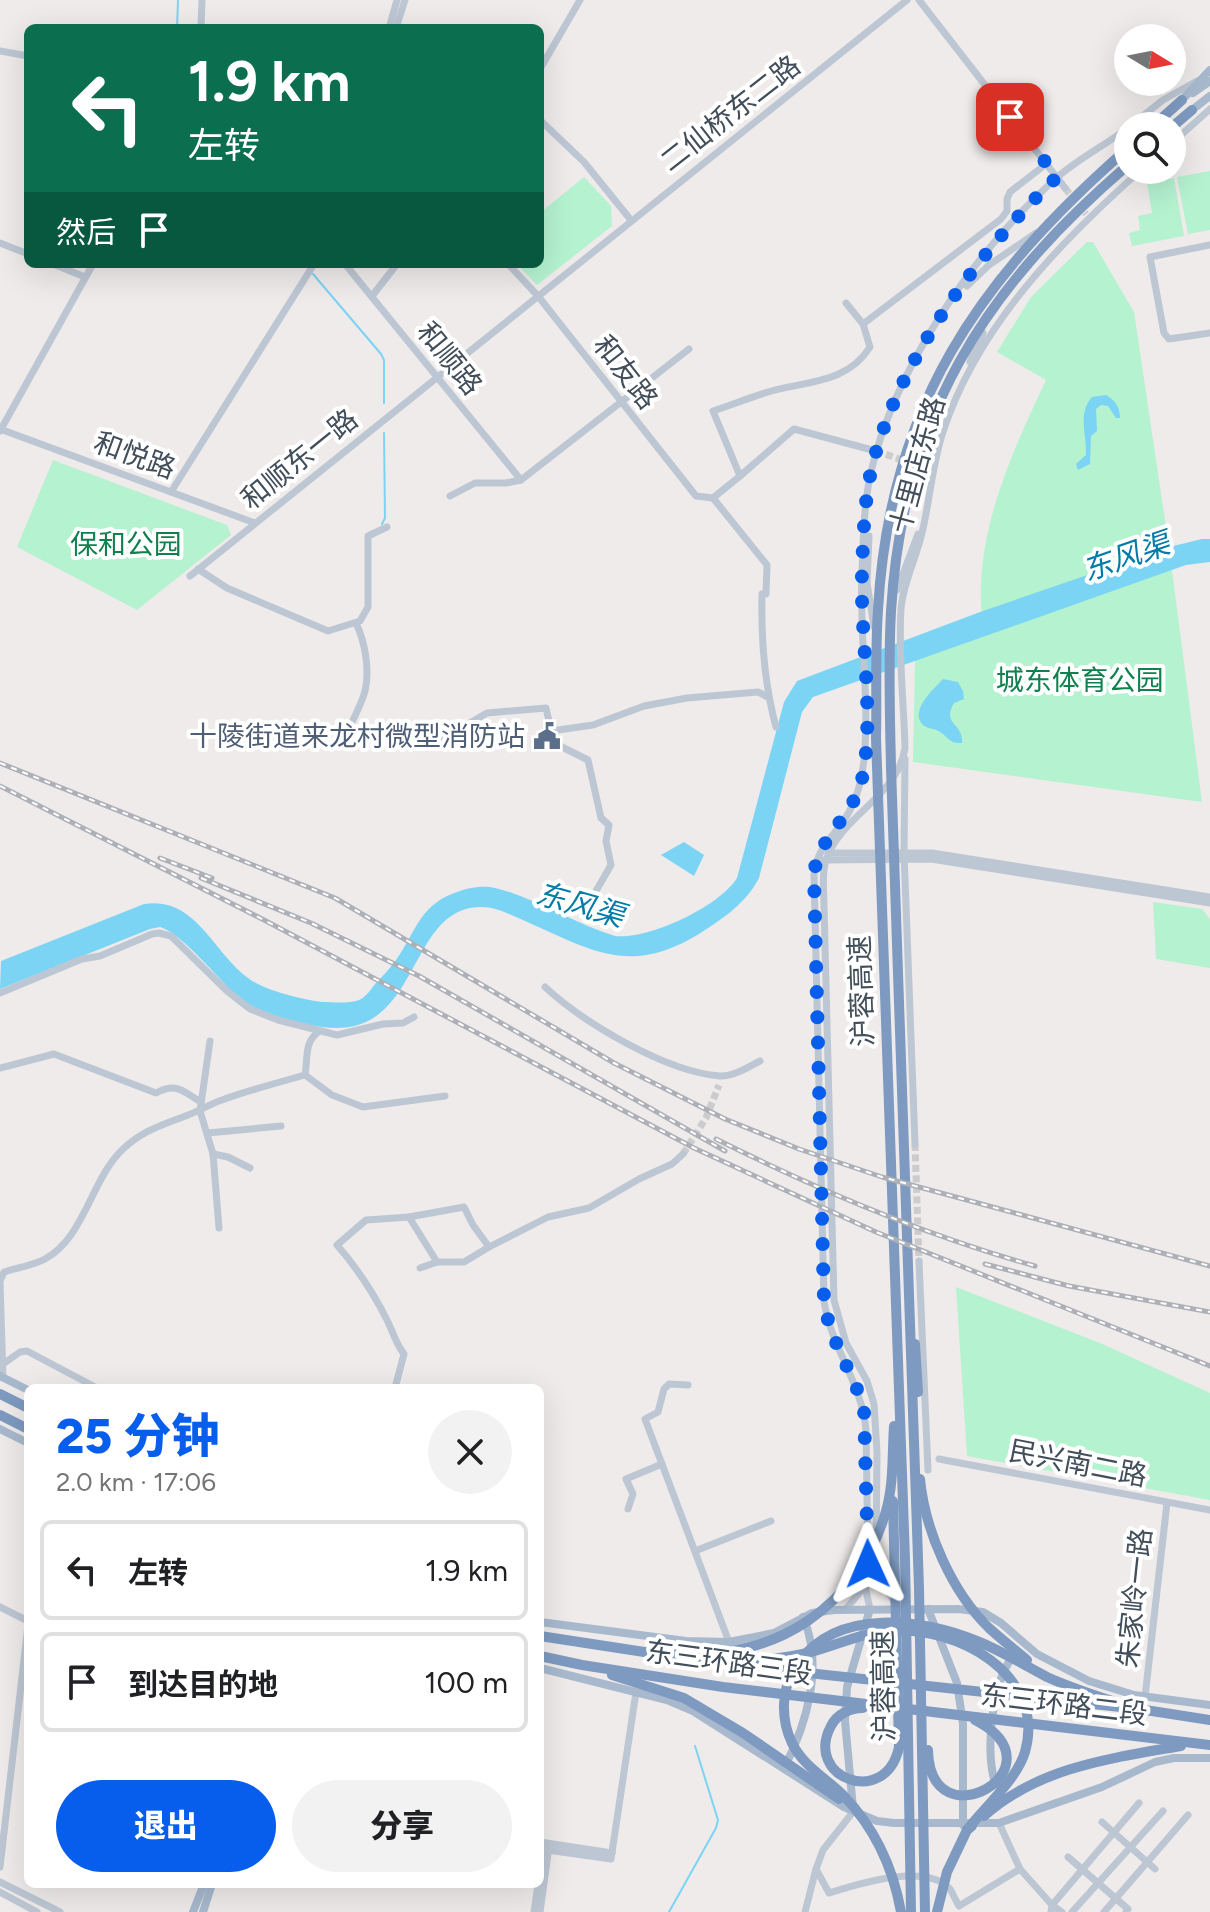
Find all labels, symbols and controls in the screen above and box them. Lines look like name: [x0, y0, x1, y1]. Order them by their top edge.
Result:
north arrow: [1114, 24, 1186, 96]
map controls: [1114, 24, 1186, 184]
text: 1.9 km: [188, 48, 350, 115]
street label: 二仙桥东二路: [653, 48, 807, 178]
icon: left: [56, 56, 160, 160]
pin: [976, 83, 1044, 151]
icon: arrive: [988, 95, 1032, 139]
button: search: [1114, 112, 1186, 184]
text: 左转: [188, 124, 260, 167]
icon: arrive: [132, 208, 176, 252]
text: 然后: [56, 214, 116, 251]
street label: 和顺路: [410, 315, 490, 401]
street label: 和友路: [587, 328, 665, 416]
street label: 十里店东路: [882, 393, 952, 537]
street label: 和顺东一路: [234, 402, 364, 516]
street label: 和悦路: [90, 425, 180, 485]
water label: 东风渠: [1077, 523, 1178, 589]
park label: 保和公园: [70, 527, 182, 561]
park label: 城东体育公园: [996, 663, 1164, 697]
place label: 十陵街道来龙村微型消防站: [189, 719, 525, 753]
public building icon: 十陵街道来龙村微型消防站: [532, 721, 562, 751]
water label: 东风渠: [532, 874, 632, 936]
street label: 沪蓉高速: [842, 934, 880, 1048]
text: 25 分钟: [56, 1407, 220, 1465]
button: close: [428, 1410, 512, 1494]
street label: 民兴南二路: [1006, 1433, 1150, 1493]
text: 2.0 km · 17:06: [56, 1466, 216, 1498]
position arrow: [826, 1522, 910, 1606]
street label: 朱家岭一路: [1110, 1527, 1158, 1669]
icon: left: [60, 1548, 104, 1592]
text: 1.9 km: [425, 1552, 508, 1589]
text: 左转: [128, 1554, 188, 1591]
street label: 沪蓉高速: [865, 1630, 901, 1742]
street label: 东三环路三段: [643, 1633, 815, 1691]
icon: arrive: [60, 1660, 104, 1704]
text: 100 m: [424, 1664, 508, 1701]
text: 到达目的地: [128, 1666, 278, 1703]
street label: 东三环路二段: [979, 1677, 1149, 1731]
button: 退出: [56, 1780, 276, 1872]
button: 分享: [292, 1780, 512, 1872]

